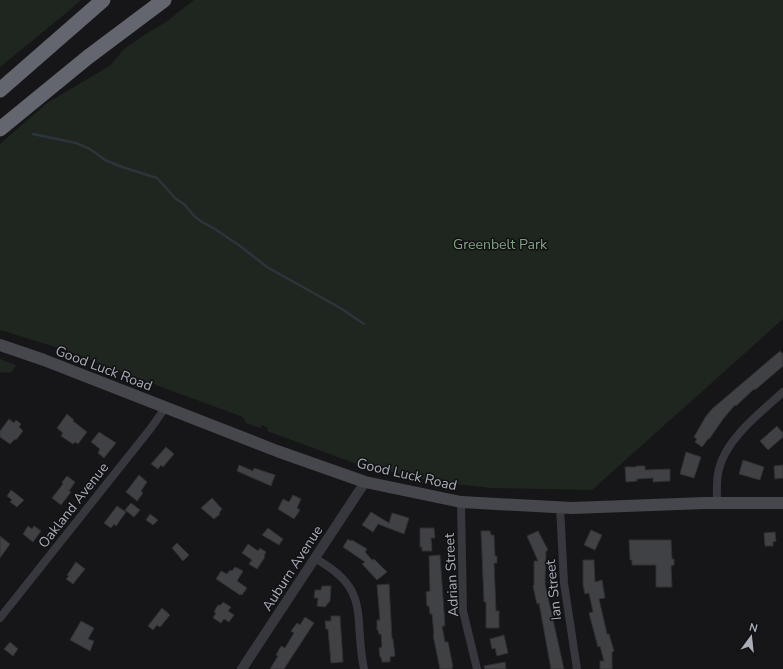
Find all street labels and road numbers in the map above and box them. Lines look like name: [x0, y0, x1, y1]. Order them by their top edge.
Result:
street label: Good Luck Road: [53, 341, 155, 396]
street label: Good Luck Road: [355, 454, 459, 495]
street label: Oakland Avenue: [34, 458, 113, 552]
street label: Auburn Avenue: [258, 522, 327, 615]
street label: Adrian Street: [440, 533, 463, 617]
street label: Ian Street: [541, 559, 566, 621]

